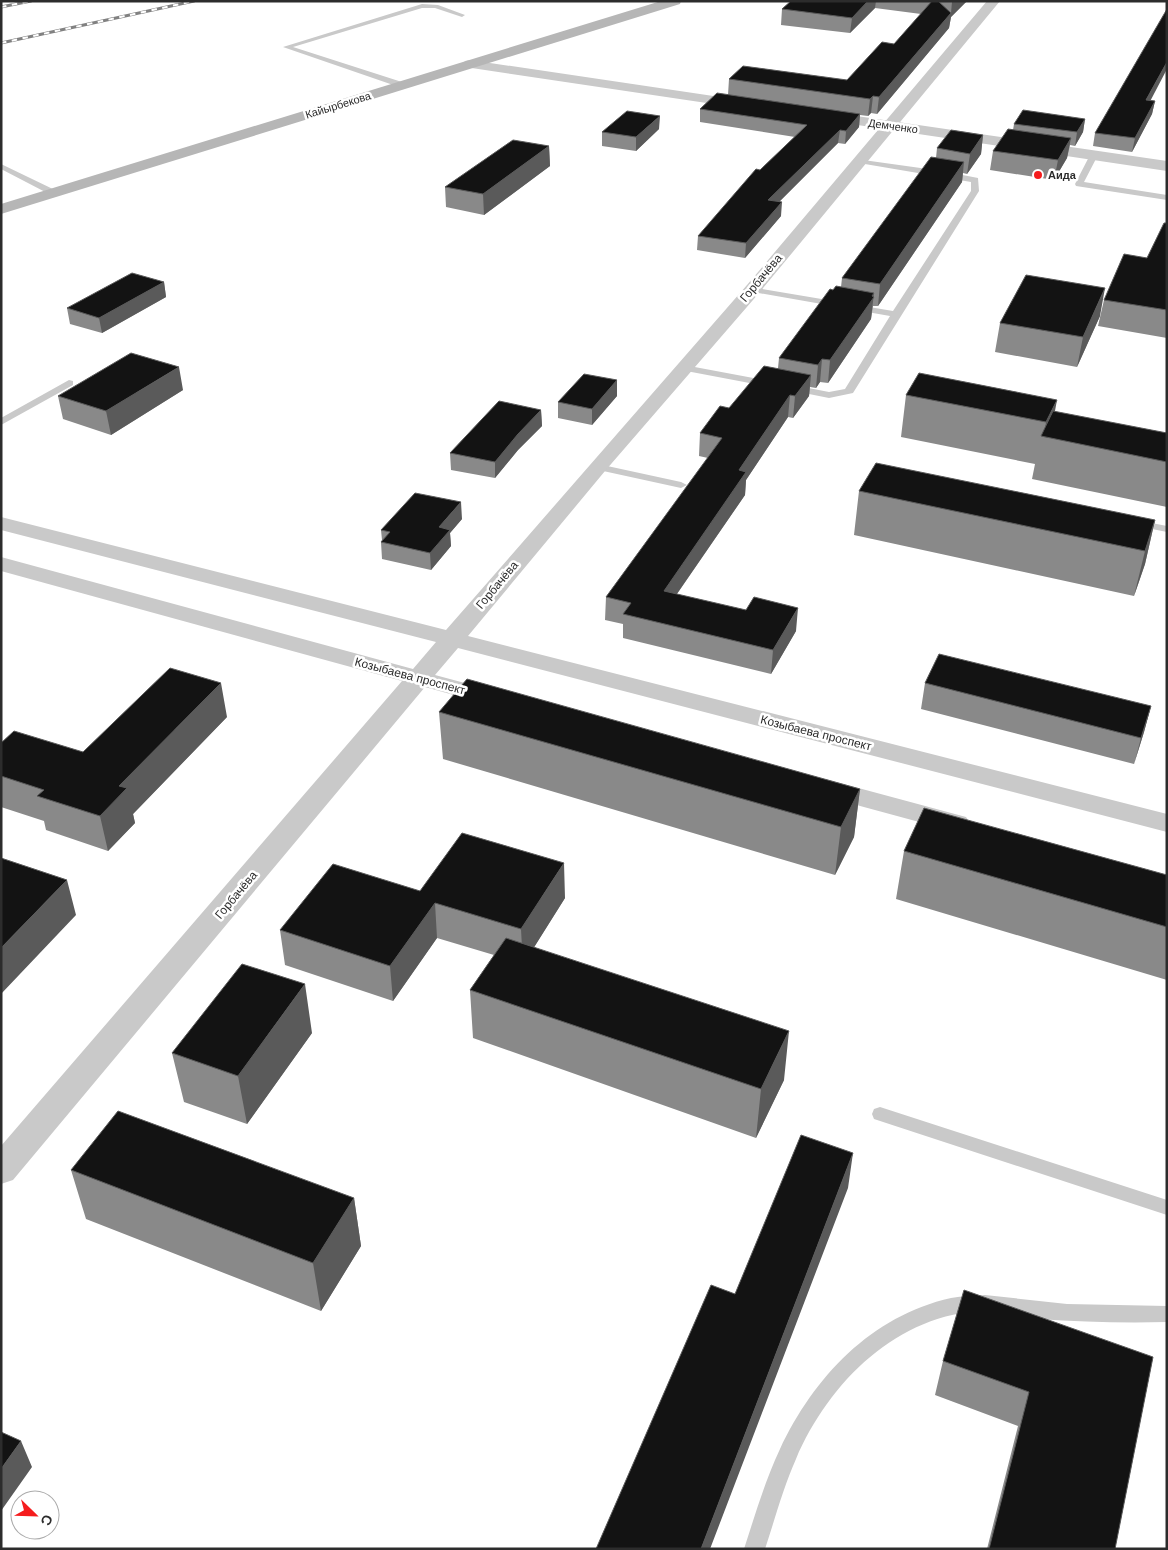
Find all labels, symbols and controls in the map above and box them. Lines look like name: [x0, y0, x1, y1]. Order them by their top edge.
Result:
street label: Кайырбекова: [304, 89, 373, 121]
street label: Демченко: [867, 117, 919, 135]
marker: Аида: [1032, 169, 1044, 181]
place label: Аида: [1048, 169, 1077, 181]
street label: Горбачёва: [737, 251, 785, 305]
street label: Горбачёва: [473, 558, 521, 612]
street label: Козыбаева проспект: [353, 655, 467, 698]
street label: Козыбаева проспект: [759, 712, 873, 754]
street label: Горбачёва: [212, 868, 260, 922]
north arrow: [10, 1490, 60, 1540]
text: С: [38, 1512, 56, 1528]

